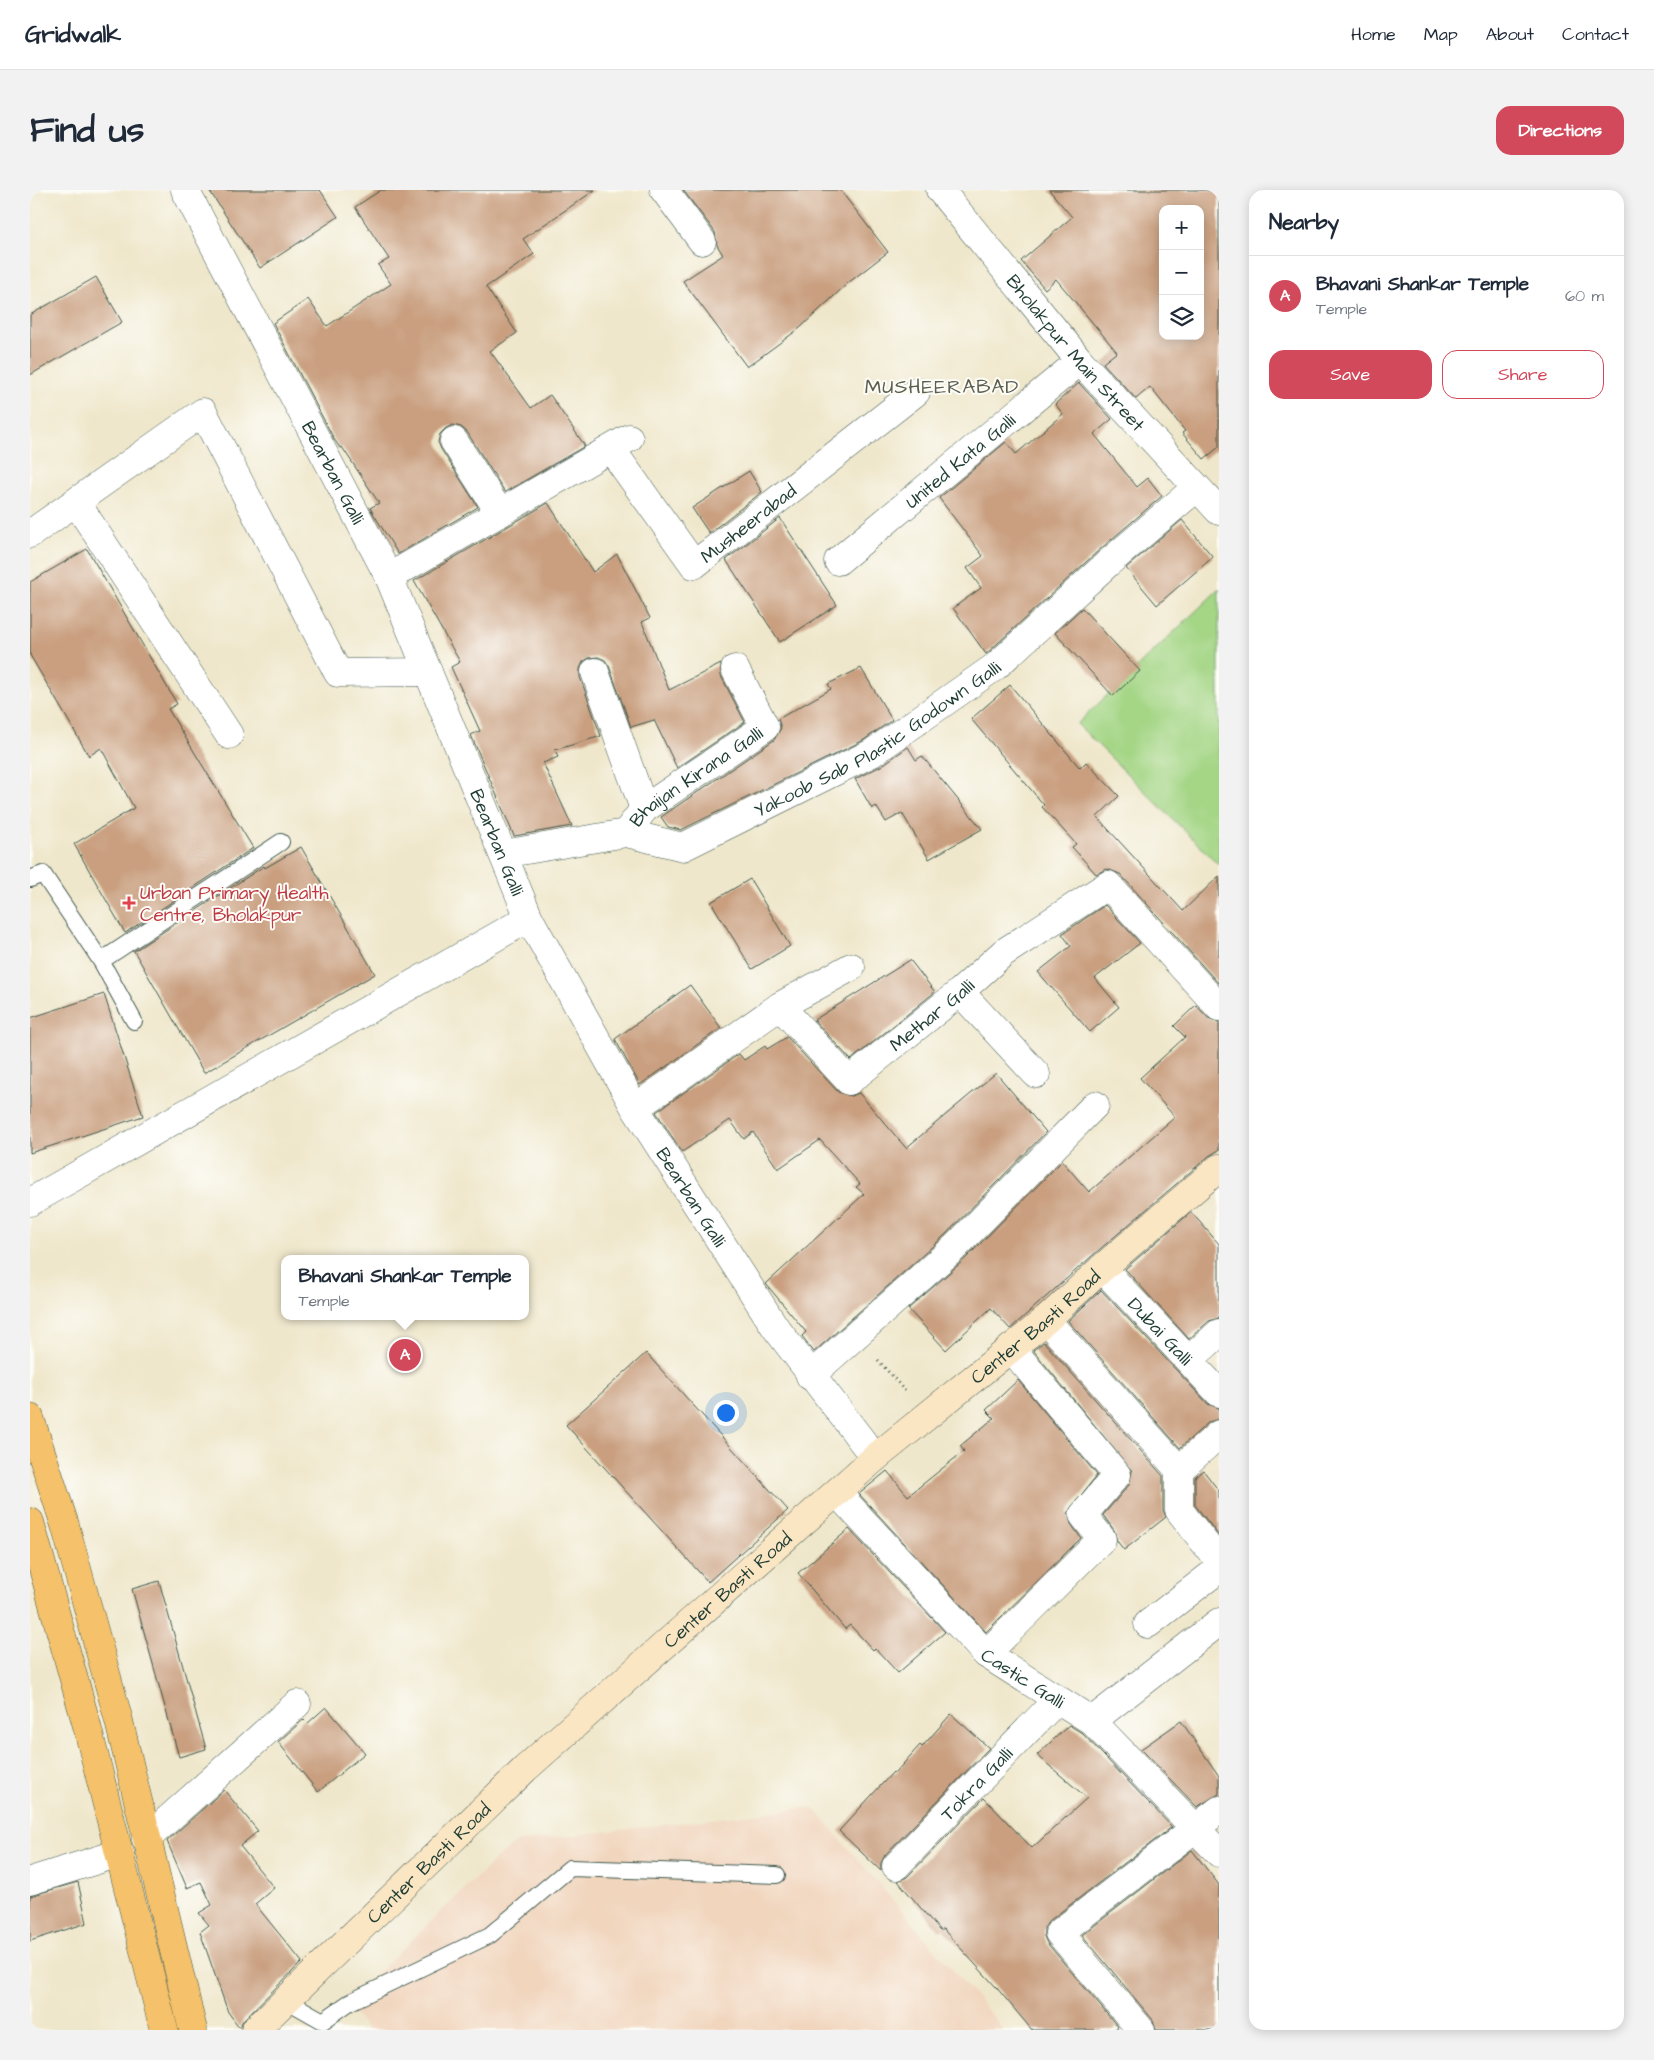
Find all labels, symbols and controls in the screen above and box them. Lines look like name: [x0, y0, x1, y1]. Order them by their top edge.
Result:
text: Gridwalk: [25, 18, 121, 52]
text: Home: [1351, 22, 1396, 47]
text: Map: [1424, 22, 1458, 47]
text: About: [1486, 22, 1534, 47]
text: Contact: [1562, 22, 1629, 47]
text: Find us: [30, 106, 144, 155]
button: Directions: [1496, 106, 1624, 155]
map controls: [1159, 205, 1204, 340]
button: +: [1159, 205, 1204, 250]
text: Nearby: [1269, 208, 1339, 237]
button: −: [1159, 250, 1204, 295]
street label: Bholakpur Main Street: [999, 269, 1151, 438]
text: Bhavani Shankar Temple: [1316, 271, 1529, 298]
text: A: [1280, 285, 1290, 307]
text: 60 m: [1565, 285, 1604, 307]
button: layers: [1159, 295, 1204, 340]
text: Temple: [1316, 298, 1367, 320]
button: Save: [1269, 350, 1432, 399]
button: Share: [1442, 350, 1604, 399]
district label: MUSHEERABAD: [865, 373, 1019, 401]
street label: United Kata Galli: [900, 408, 1022, 515]
street label: Bearban Galli: [294, 417, 371, 529]
street label: Musheerabad: [695, 478, 803, 570]
street label: Yakoob Sab Plastic Godown Galli: [750, 656, 1008, 825]
street label: Bhaijan Kirana Galli: [623, 720, 769, 833]
street label: Bearban Galli: [462, 785, 530, 900]
place label: Urban Primary Health Centre, Bholakpur: [140, 880, 329, 929]
marker: Urban Primary Health Centre, Bholakpur: [122, 896, 136, 910]
street label: Methar Galli: [884, 973, 981, 1059]
street label: Bearban Galli: [649, 1143, 732, 1253]
popup: [281, 1255, 529, 1320]
text: Bhavani Shankar Temple: [298, 1263, 512, 1290]
street label: Center Basti Road: [965, 1264, 1107, 1391]
text: Temple: [298, 1290, 350, 1312]
street label: Dubai Galli: [1121, 1292, 1198, 1372]
pin: A: [389, 1336, 421, 1374]
your location: [713, 1400, 739, 1426]
street label: Center Basti Road: [658, 1526, 799, 1655]
street label: Castic Galli: [975, 1642, 1070, 1716]
street label: Tokra Galli: [935, 1741, 1020, 1828]
street label: Center Basti Road: [361, 1797, 498, 1930]

